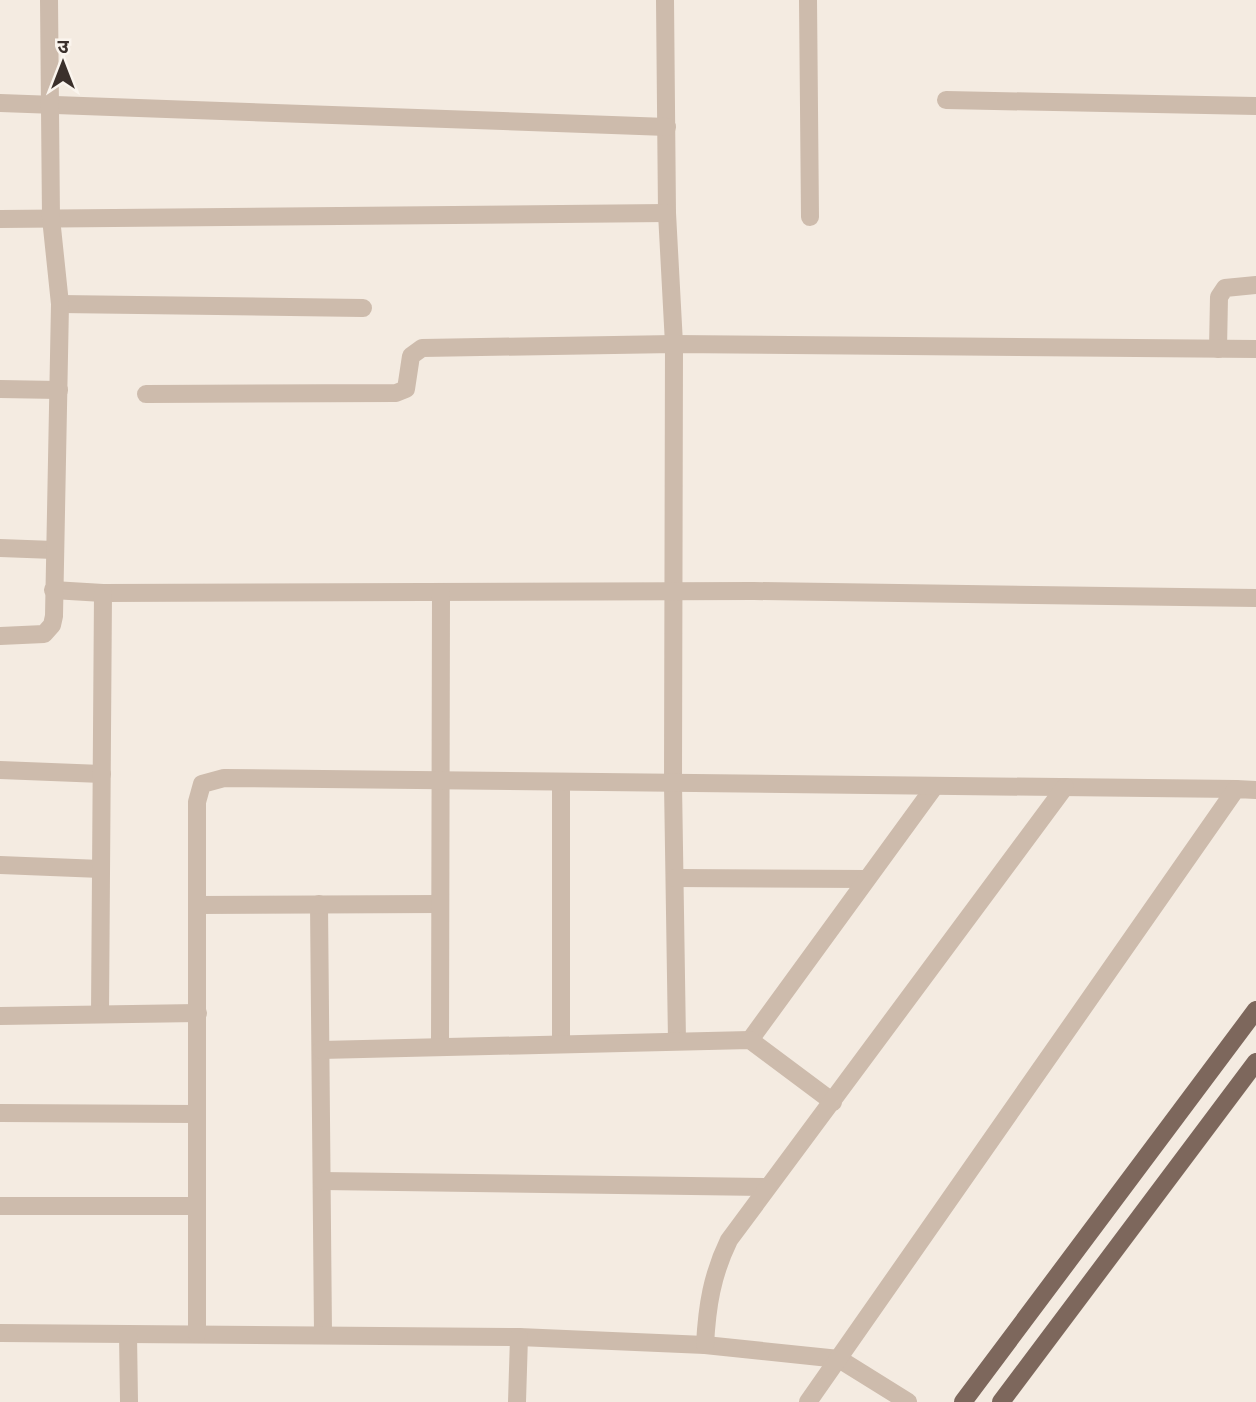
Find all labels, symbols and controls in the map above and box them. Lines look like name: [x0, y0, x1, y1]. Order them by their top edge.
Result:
north arrow: [28, 28, 98, 98]
text: उ: [57, 34, 69, 58]

